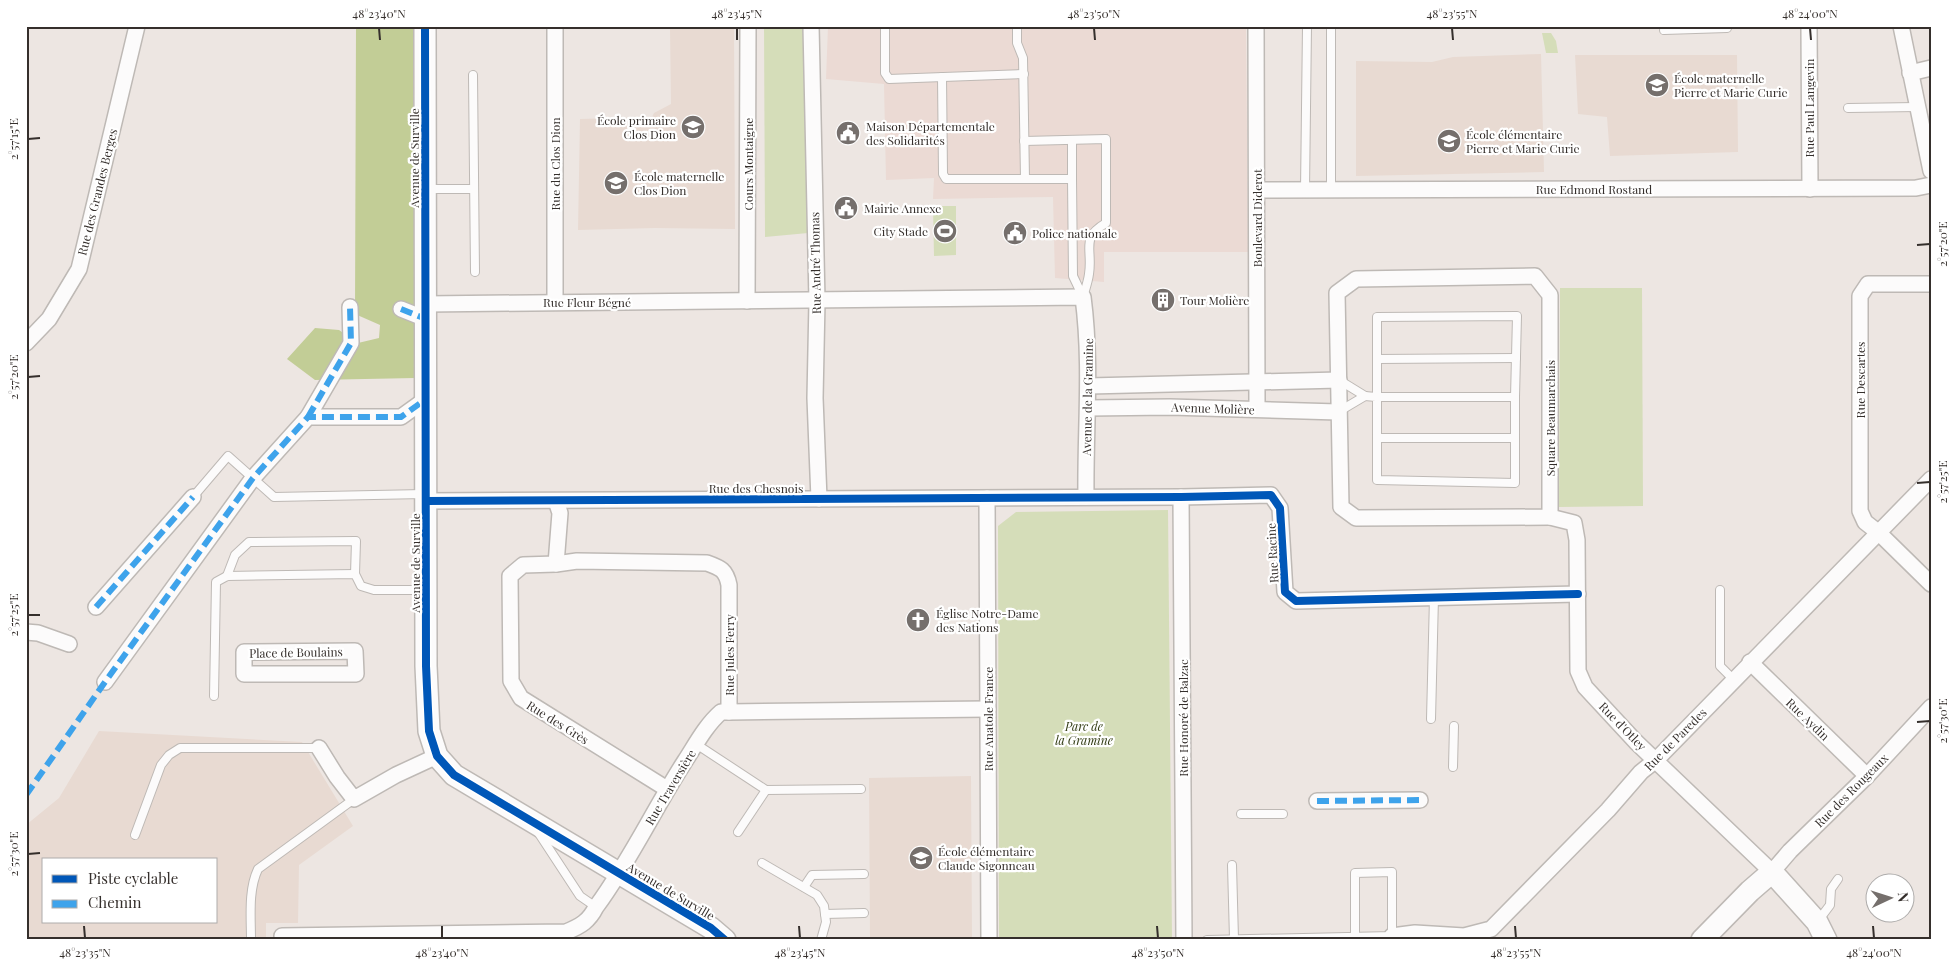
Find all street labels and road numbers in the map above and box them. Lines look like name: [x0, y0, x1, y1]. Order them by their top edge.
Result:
street label: Rue Paul Langevin: [1801, 59, 1817, 157]
street label: Avenue de Surville: [406, 108, 422, 209]
street label: Rue du Clos Dion: [547, 117, 563, 211]
street label: Cours Montaigne: [740, 118, 756, 210]
street label: Rue des Grandes Berges: [74, 127, 120, 257]
street label: Boulevard Diderot: [1249, 168, 1265, 267]
street label: Rue Edmond Rostand: [1536, 181, 1652, 197]
street label: Rue André Thomas: [806, 212, 824, 314]
street label: Rue Fleur Bégné: [543, 294, 631, 310]
street label: Avenue de la Gramine: [1078, 338, 1096, 457]
street label: Rue Descartes: [1852, 342, 1868, 418]
street label: Square Beaumarchais: [1542, 360, 1558, 476]
street label: Avenue Molière: [1170, 399, 1255, 417]
street label: Rue des Chesnois: [709, 480, 803, 496]
street label: Avenue de Surville: [407, 513, 423, 614]
street label: Rue Racine: [1262, 523, 1282, 583]
street label: Rue Jules Ferry: [721, 614, 737, 696]
street label: Place de Boulains: [249, 643, 343, 661]
street label: Rue Honoré de Balzac: [1175, 659, 1191, 777]
street label: Rue Anatole France: [980, 667, 996, 771]
street label: Rue Aydin: [1783, 694, 1833, 744]
street label: Rue des Grès: [524, 697, 592, 747]
street label: Rue d'Otley: [1596, 698, 1650, 754]
street label: Rue de Paredes: [1640, 704, 1710, 774]
street label: Rue Traversière: [641, 746, 699, 828]
street label: Rue des Rougeaux: [1811, 749, 1892, 830]
street label: Avenue de Surville: [623, 858, 718, 924]

